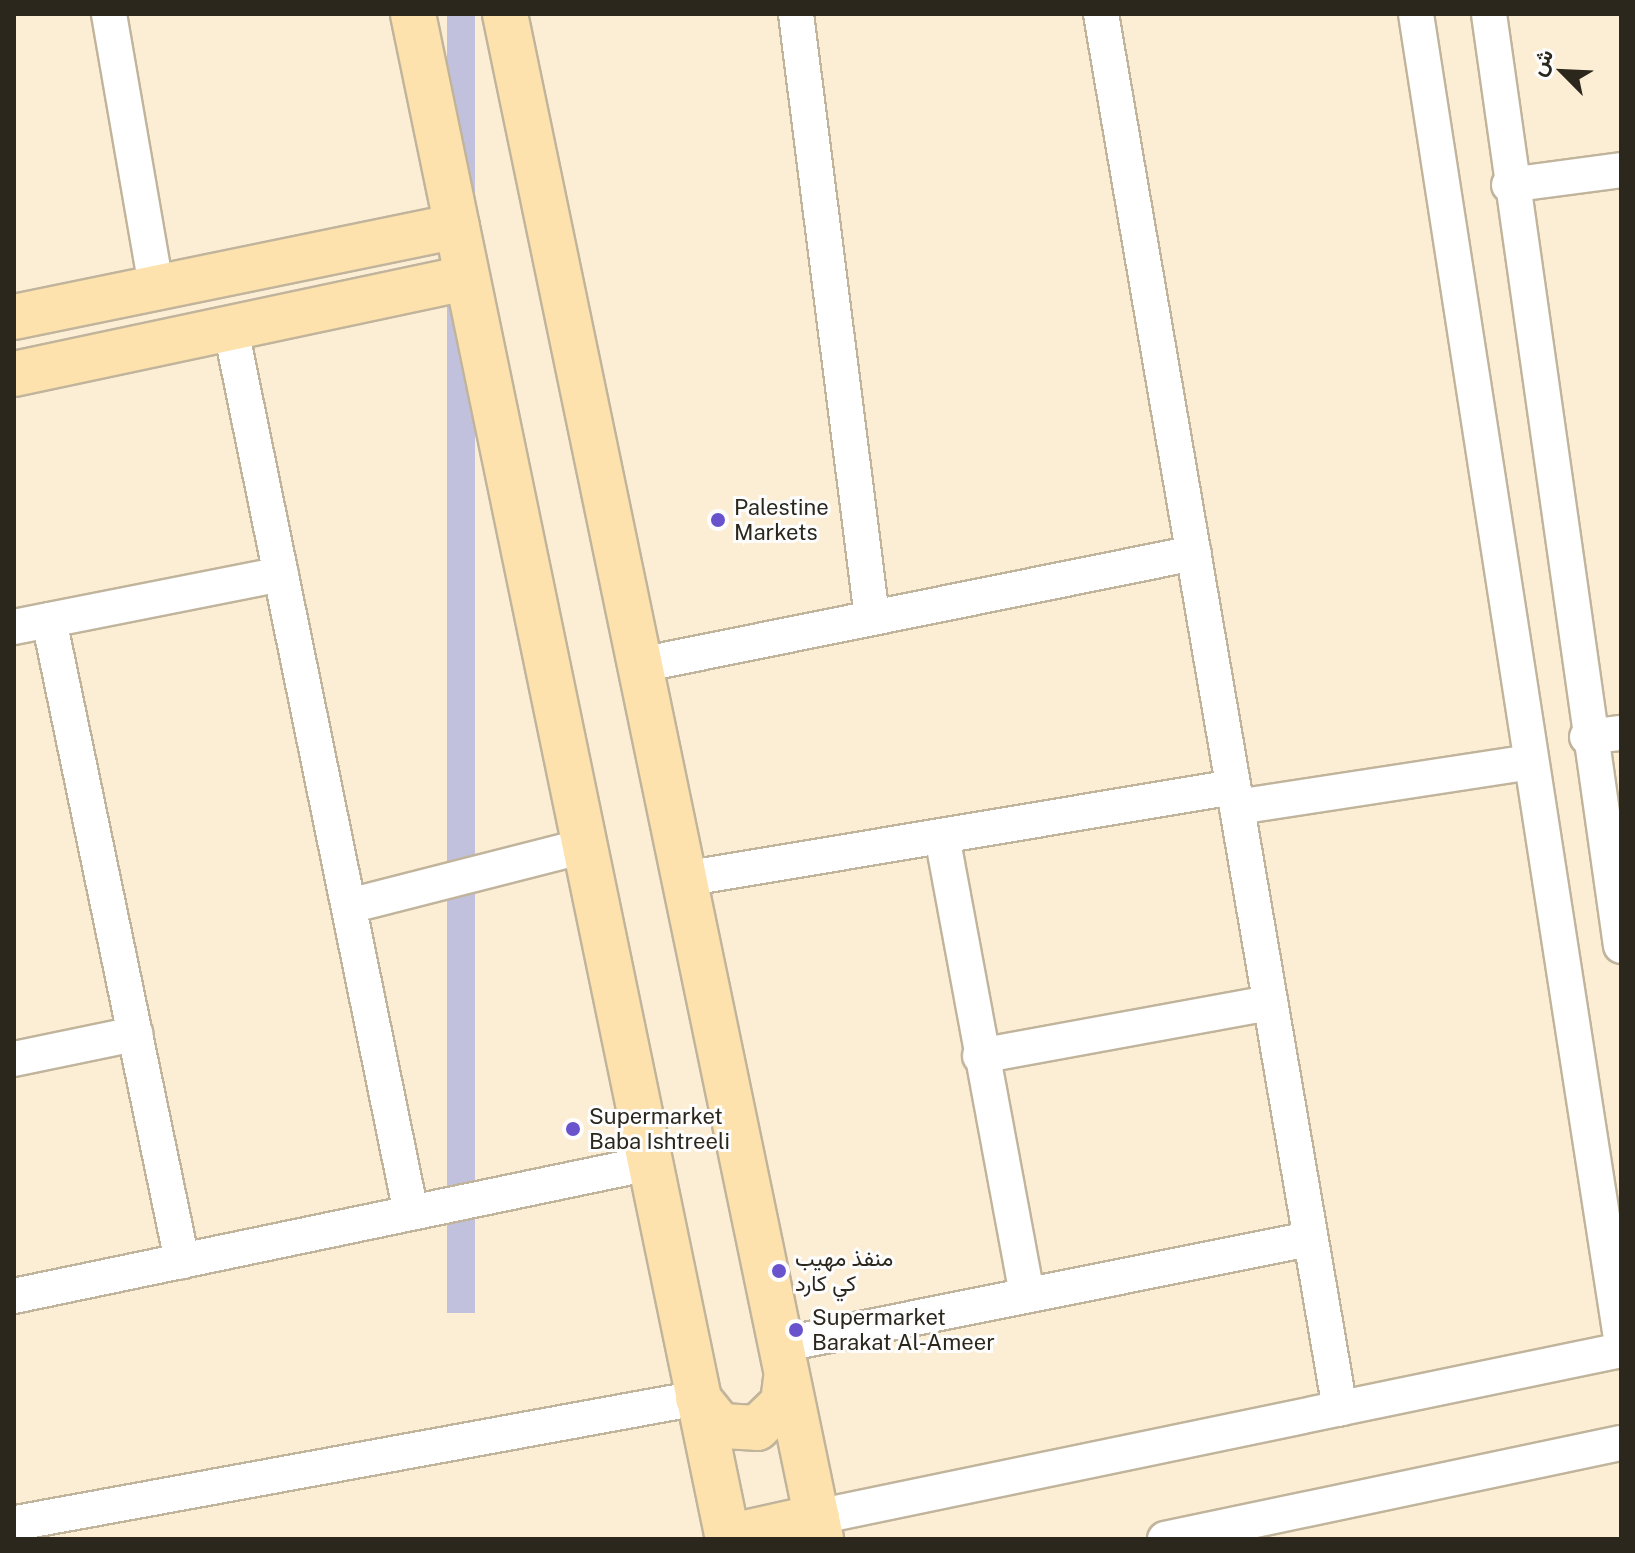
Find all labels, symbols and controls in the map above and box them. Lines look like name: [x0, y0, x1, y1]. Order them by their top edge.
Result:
north arrow: [1523, 32, 1603, 112]
text: ش: [1524, 45, 1558, 80]
place label: Palestine Markets: [734, 494, 829, 546]
marker: Palestine Markets: [709, 511, 727, 529]
place label: Supermarket Baba Ishtreeli: [589, 1103, 730, 1154]
marker: Supermarket Baba Ishtreeli: [564, 1120, 582, 1138]
place label: منفذ مهيب كي كارد: [795, 1245, 893, 1296]
marker: منفذ مهيب كي كارد: [770, 1262, 788, 1280]
place label: Supermarket Barakat Al-Ameer: [812, 1304, 995, 1356]
marker: Supermarket Barakat Al-Ameer: [787, 1321, 805, 1339]

